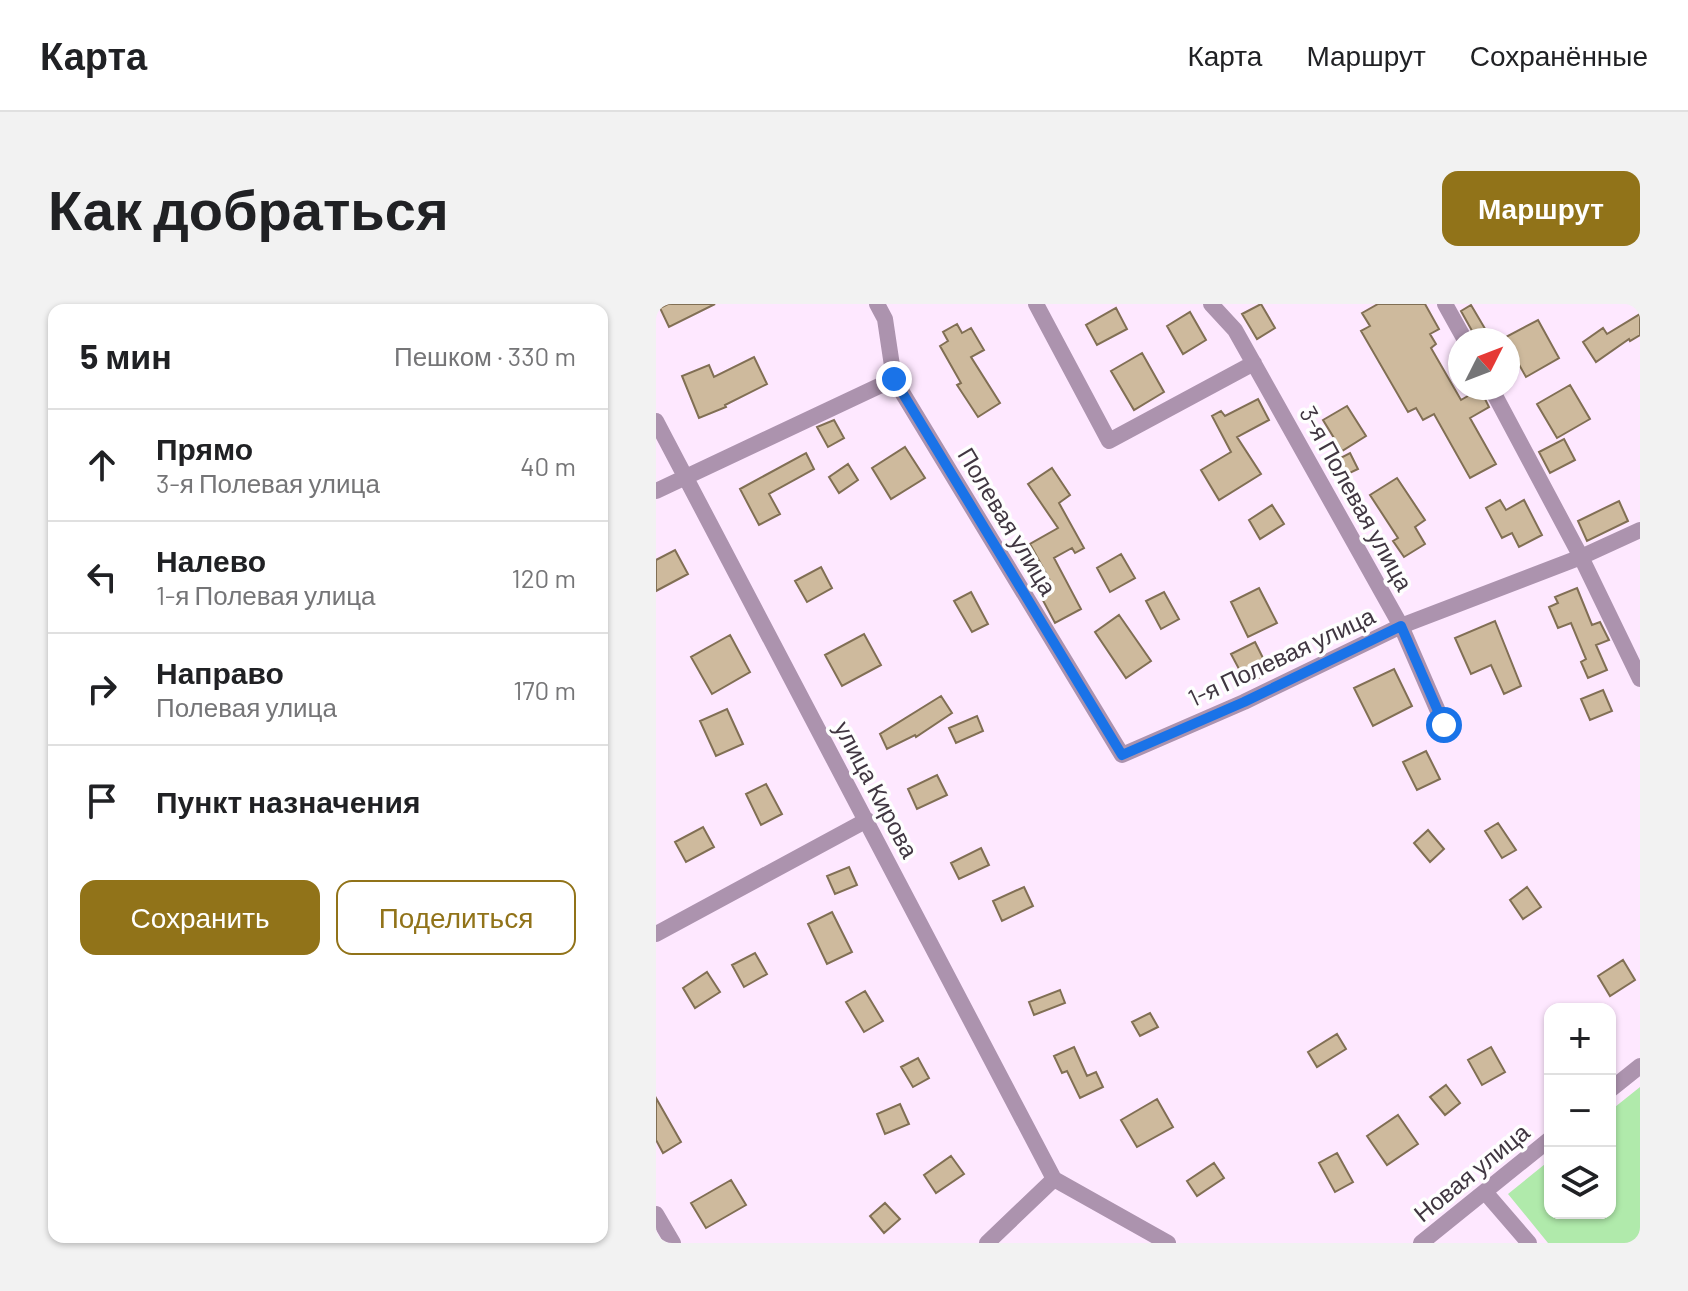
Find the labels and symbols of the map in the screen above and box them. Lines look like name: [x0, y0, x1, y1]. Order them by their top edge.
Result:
north arrow: [1448, 328, 1520, 400]
route end: [876, 361, 912, 397]
street label: 3-я Полевая улица: [1294, 401, 1420, 596]
street label: Полевая улица: [953, 442, 1064, 601]
street label: 1-я Полевая улица: [1183, 600, 1380, 712]
route start: [1426, 707, 1462, 743]
street label: улица Кирова: [829, 716, 925, 863]
street label: Новая улица: [1407, 1116, 1535, 1227]

